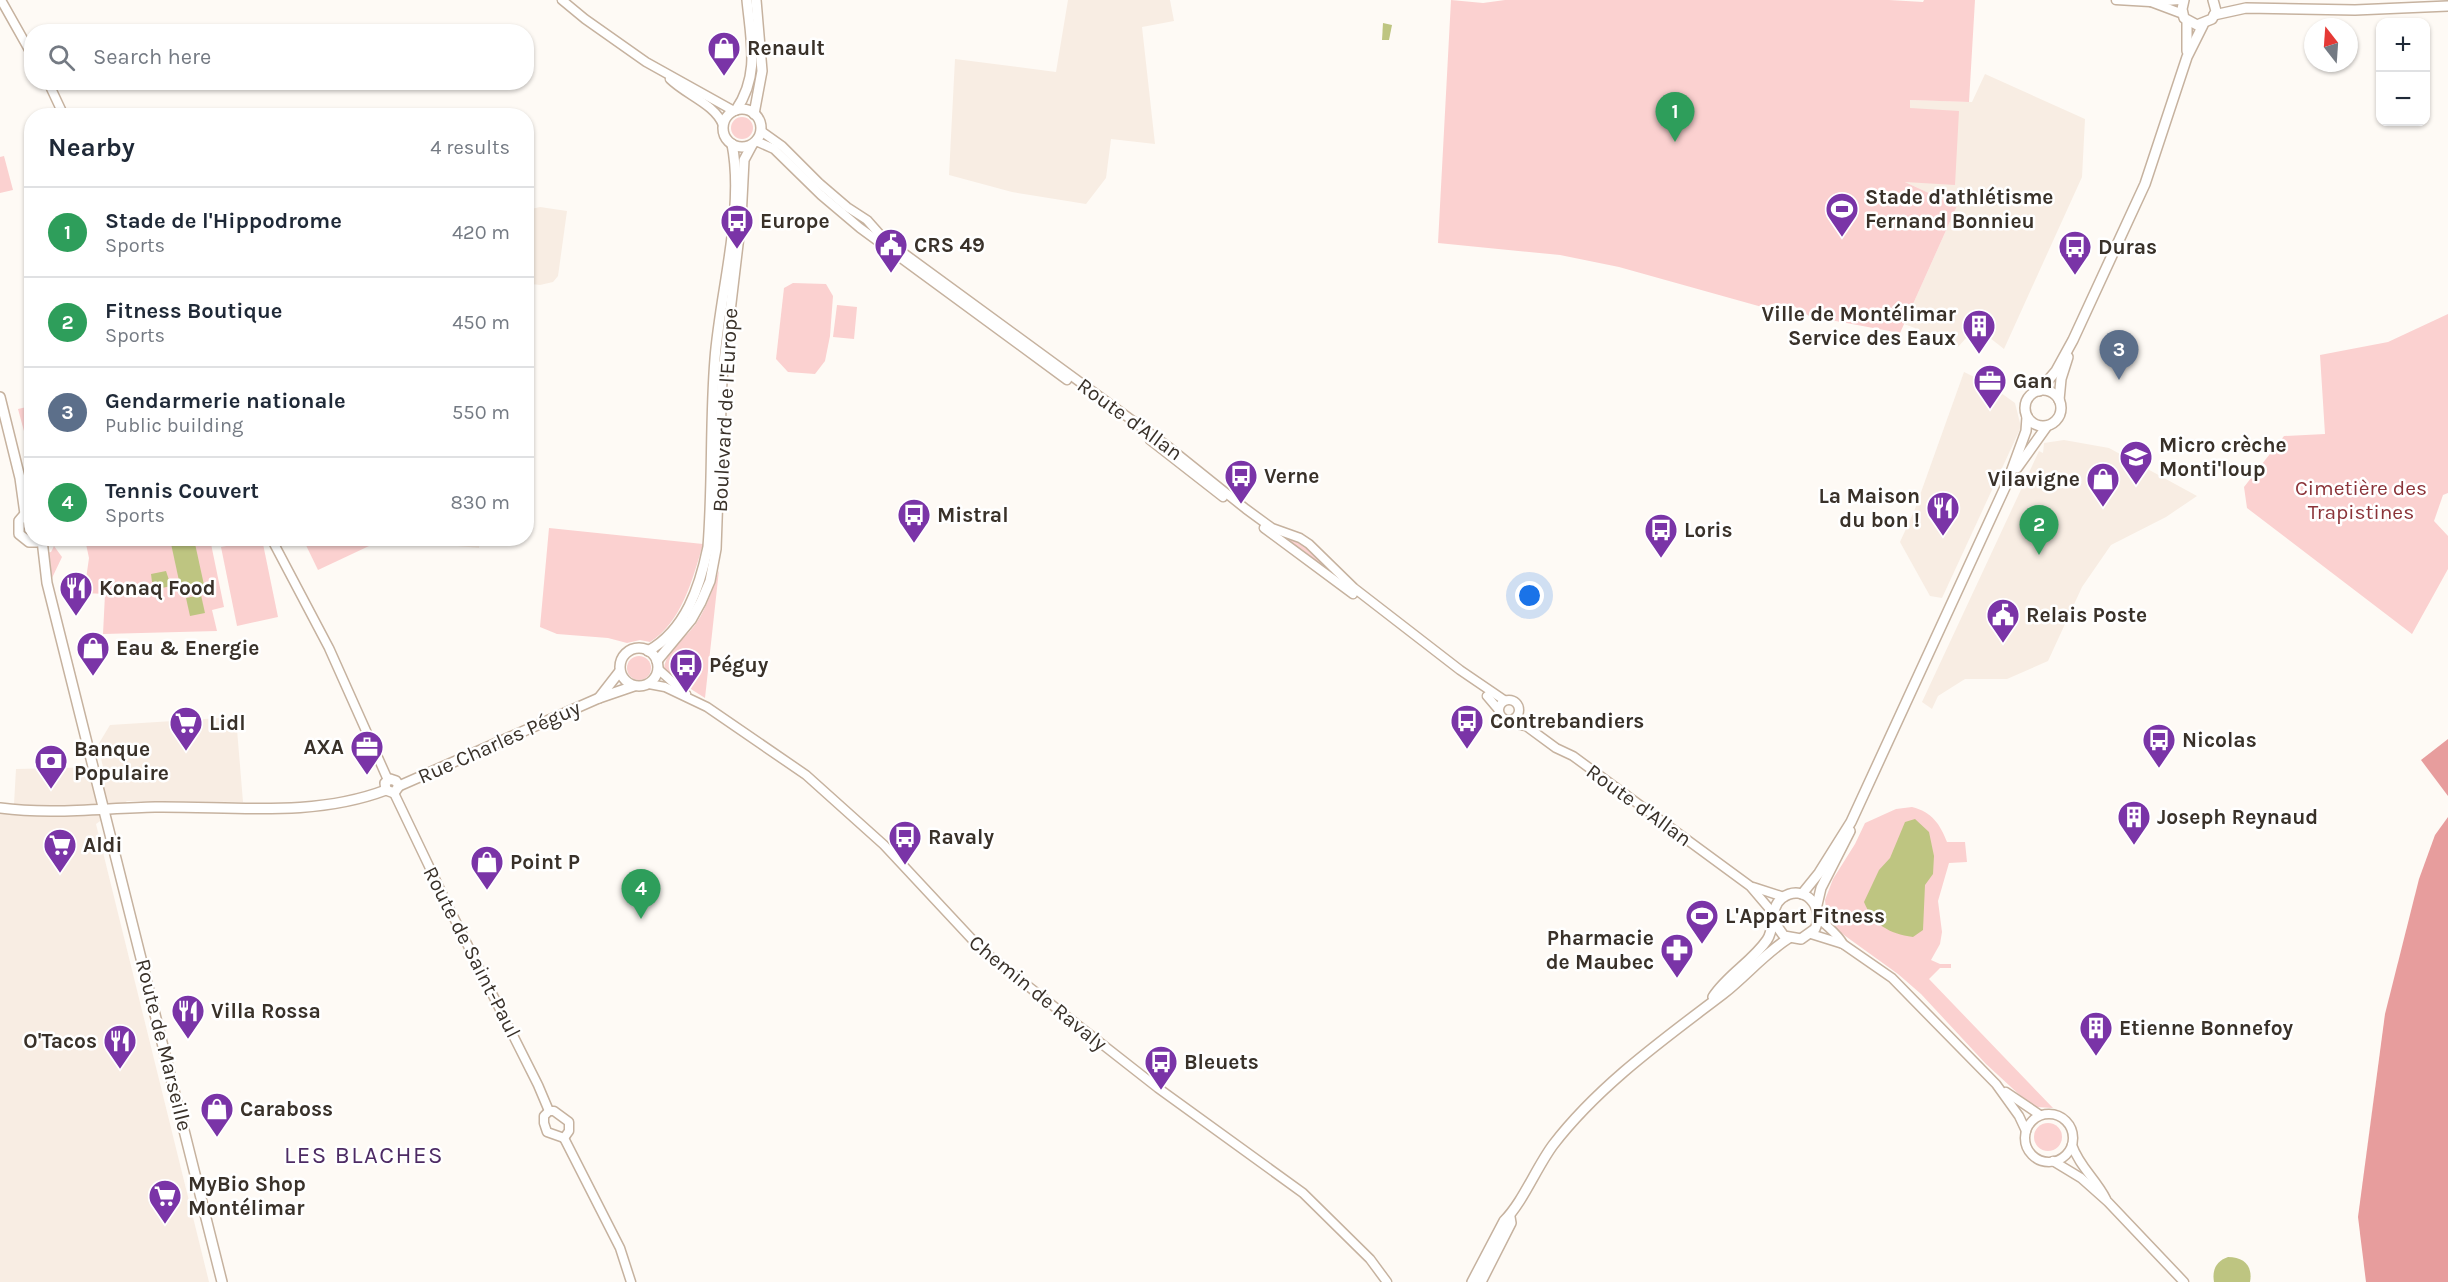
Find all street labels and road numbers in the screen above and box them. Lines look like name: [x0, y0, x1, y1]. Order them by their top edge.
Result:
street label: Boulevard de l'Europe: [708, 307, 742, 513]
street label: Route d'Allan: [1073, 373, 1187, 465]
street label: Rue Charles Péguy: [414, 695, 584, 789]
street label: Route d'Allan: [1582, 759, 1696, 851]
street label: Route de Saint-Paul: [418, 862, 526, 1042]
street label: Chemin de Ravaly: [964, 930, 1112, 1056]
street label: Route de Marseille: [131, 956, 197, 1134]

